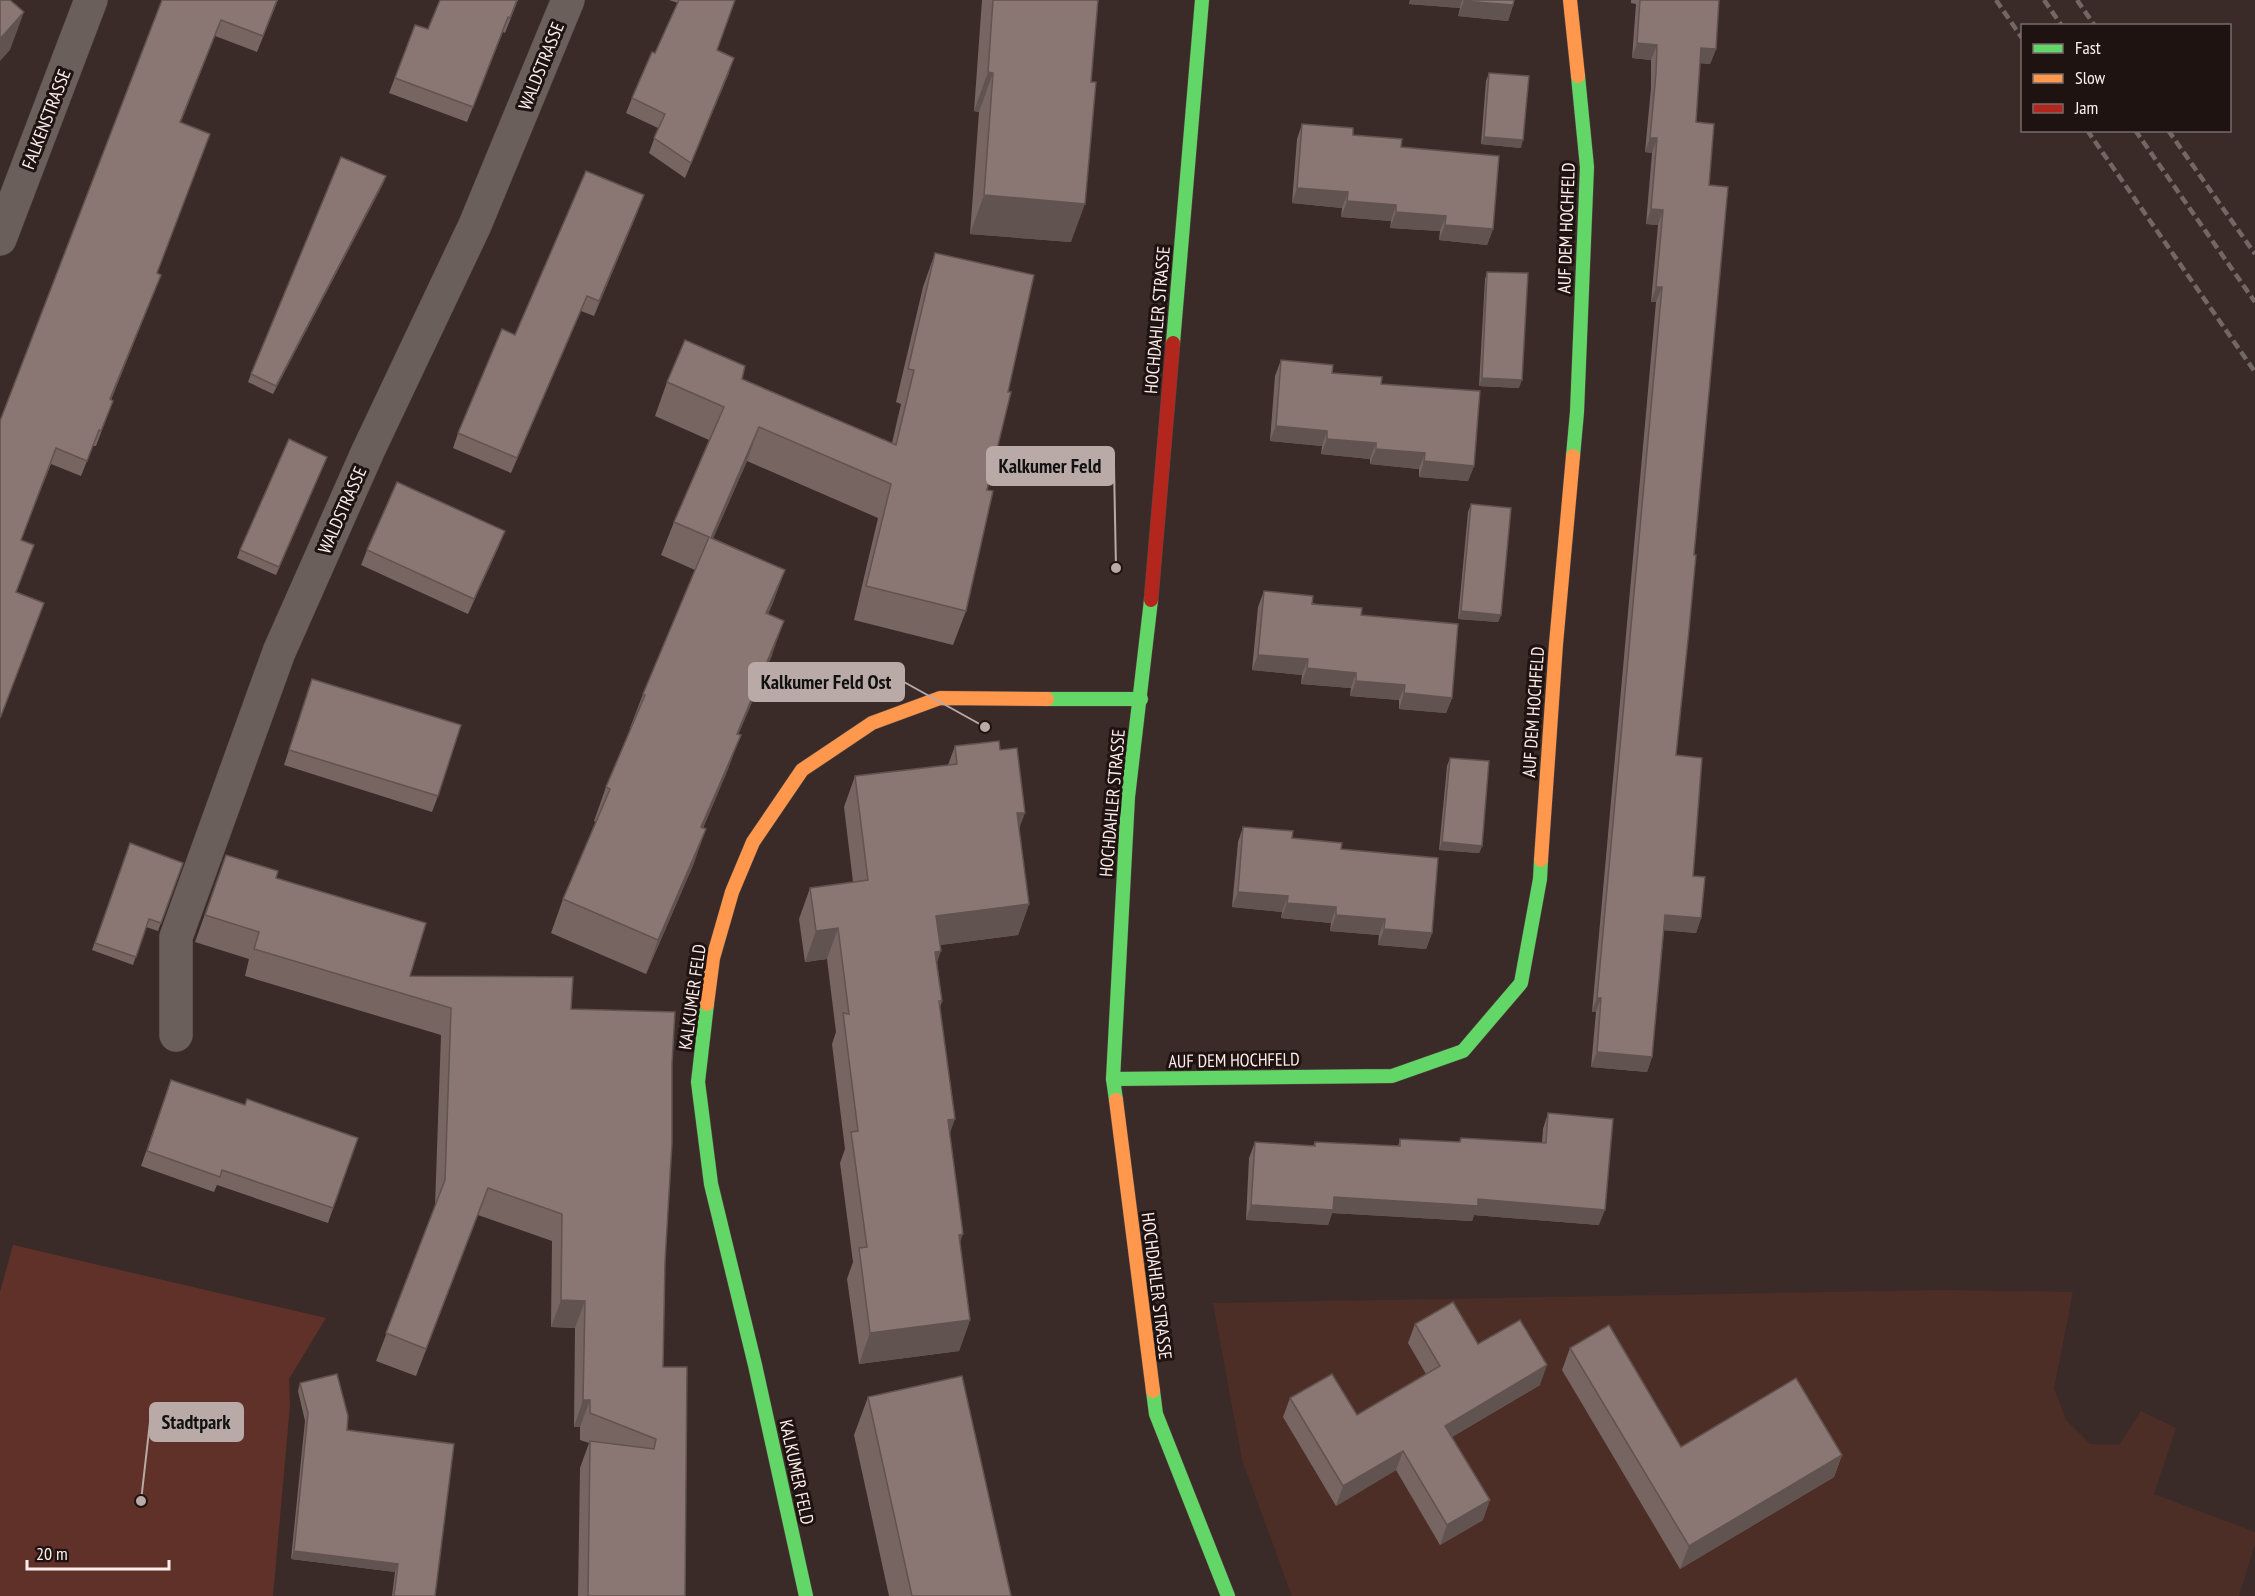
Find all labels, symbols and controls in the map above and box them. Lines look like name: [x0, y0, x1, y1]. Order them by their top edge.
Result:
street label: WALDSTRASSE: [513, 19, 569, 113]
legend: [2021, 24, 2231, 132]
text: Fast: [2075, 36, 2101, 59]
street label: FALKENSTRASSE: [16, 66, 76, 172]
text: Slow: [2075, 66, 2106, 89]
text: Jam: [2074, 96, 2098, 119]
street label: AUF DEM HOCHFELD: [1552, 162, 1580, 294]
street label: HOCHDAHLER STRASSE: [1139, 245, 1175, 395]
callout: Kalkumer Feld: [987, 447, 1114, 485]
text: Kalkumer Feld: [999, 453, 1102, 479]
street label: WALDSTRASSE: [313, 463, 371, 557]
street label: AUF DEM HOCHFELD: [1517, 646, 1549, 778]
callout: Kalkumer Feld Ost: [749, 663, 904, 701]
text: Kalkumer Feld Ost: [761, 669, 891, 695]
street label: HOCHDAHLER STRASSE: [1094, 728, 1130, 878]
street label: KALKUMER FELD: [673, 943, 711, 1051]
street label: AUF DEM HOCHFELD: [1168, 1047, 1300, 1073]
street label: HOCHDAHLER STRASSE: [1137, 1211, 1177, 1361]
callout: Stadtpark: [150, 1403, 243, 1441]
text: Stadtpark: [162, 1409, 231, 1435]
street label: KALKUMER FELD: [775, 1418, 819, 1526]
scale bar: [27, 1533, 170, 1571]
text: 20 m: [36, 1542, 68, 1565]

